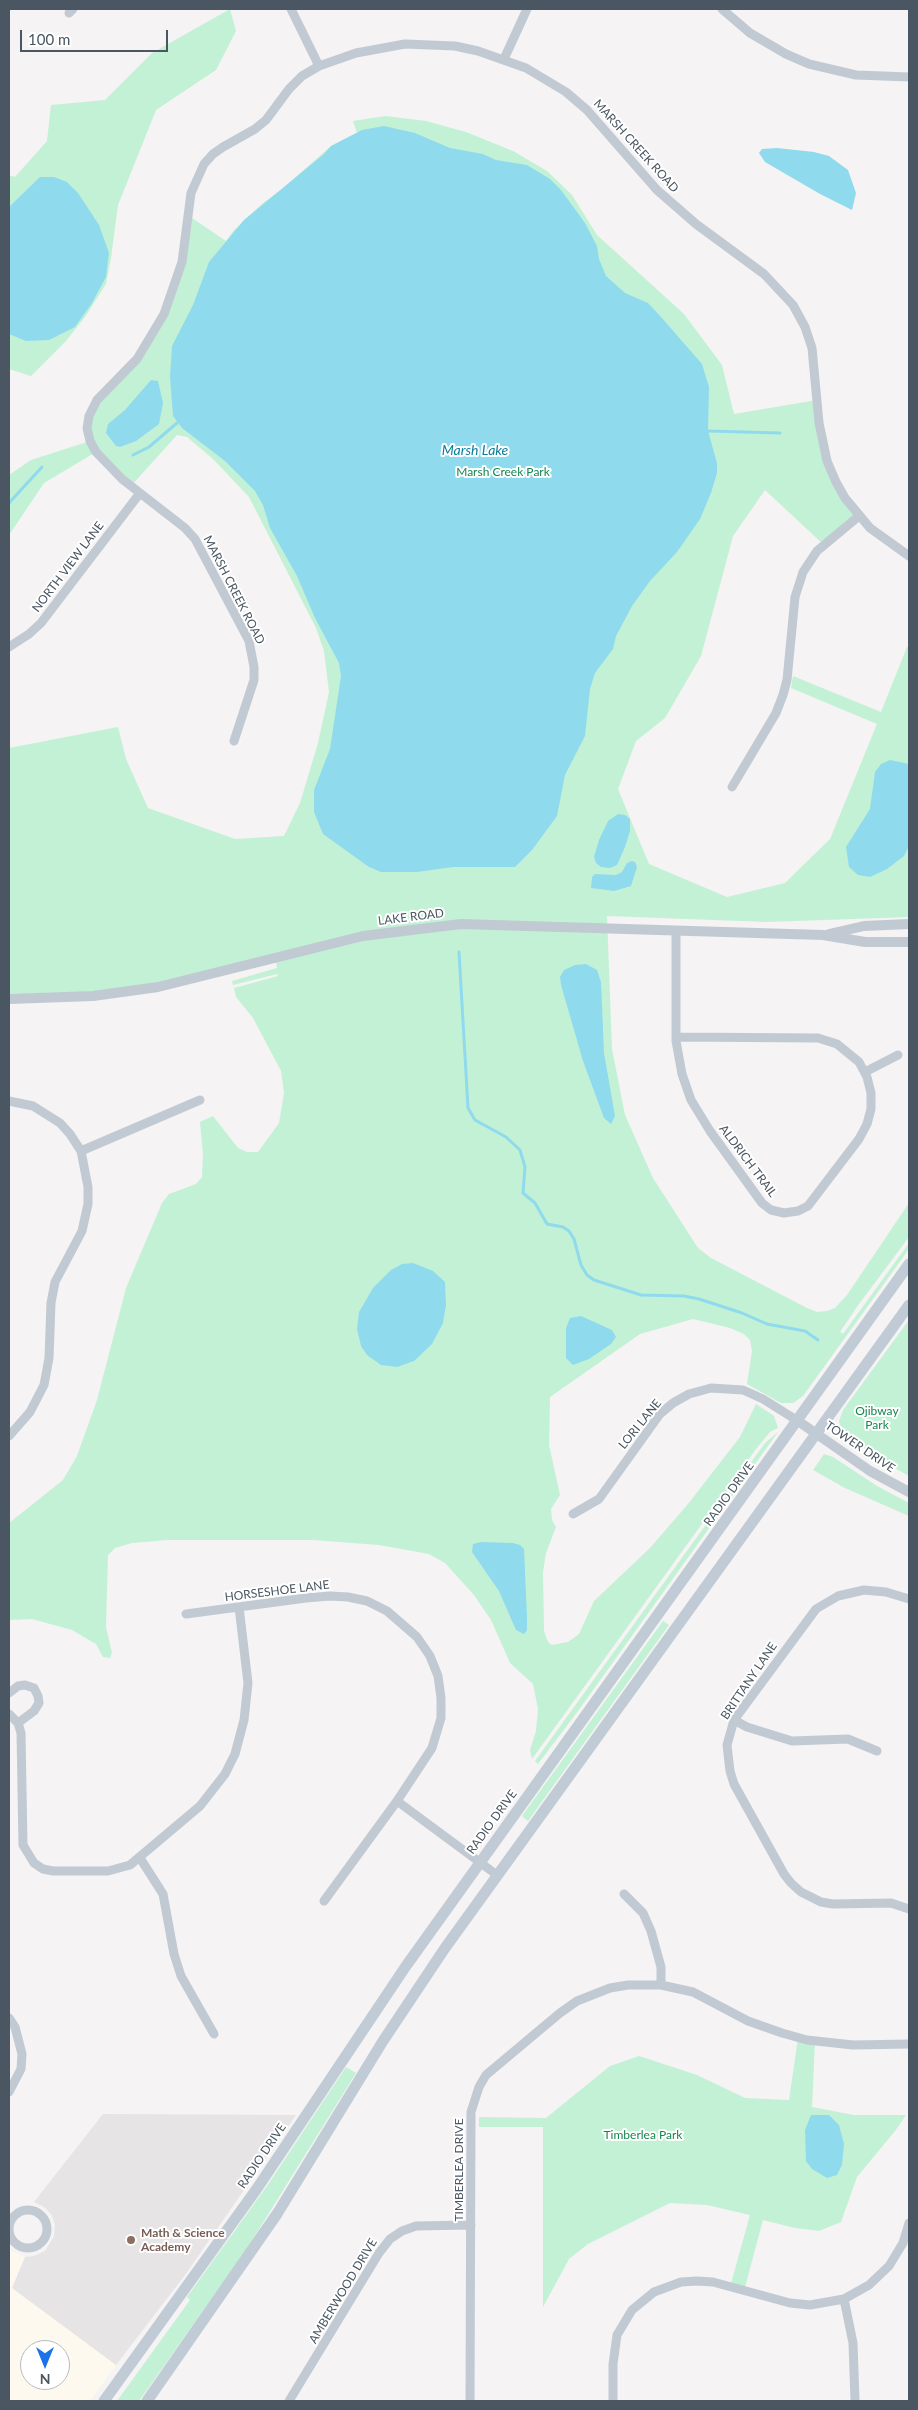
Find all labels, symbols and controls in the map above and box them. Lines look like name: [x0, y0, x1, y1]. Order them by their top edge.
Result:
scale bar: [22, 20, 170, 52]
text: 100 m: [28, 30, 70, 48]
street label: MARSH CREEK ROAD: [590, 97, 682, 195]
water label: Marsh Lake: [442, 442, 508, 458]
park label: Marsh Creek Park: [456, 465, 550, 479]
street label: NORTH VIEW LANE: [29, 519, 107, 615]
street label: MARSH CREEK ROAD: [200, 533, 268, 647]
street label: LAKE ROAD: [377, 906, 445, 928]
street label: ALDRICH TRAIL: [716, 1122, 780, 1200]
street label: LORI LANE: [616, 1396, 664, 1452]
park label: Ojibway Park: [855, 1404, 899, 1432]
street label: TOWER DRIVE: [822, 1418, 898, 1476]
street label: RADIO DRIVE: [701, 1459, 757, 1529]
street label: HORSESHOE LANE: [224, 1577, 330, 1605]
street label: BRITTANY LANE: [718, 1640, 780, 1722]
street label: RADIO DRIVE: [464, 1787, 520, 1857]
street label: TIMBERLEA DRIVE: [452, 2118, 466, 2222]
street label: RADIO DRIVE: [235, 2121, 289, 2191]
park label: Timberlea Park: [604, 2128, 682, 2142]
place label: Math & Science Academy: [141, 2226, 225, 2254]
marker: Math & Science Academy: [125, 2234, 137, 2246]
street label: AMBERWOOD DRIVE: [306, 2236, 380, 2346]
north arrow: [20, 2340, 70, 2390]
text: N: [40, 2371, 50, 2388]

